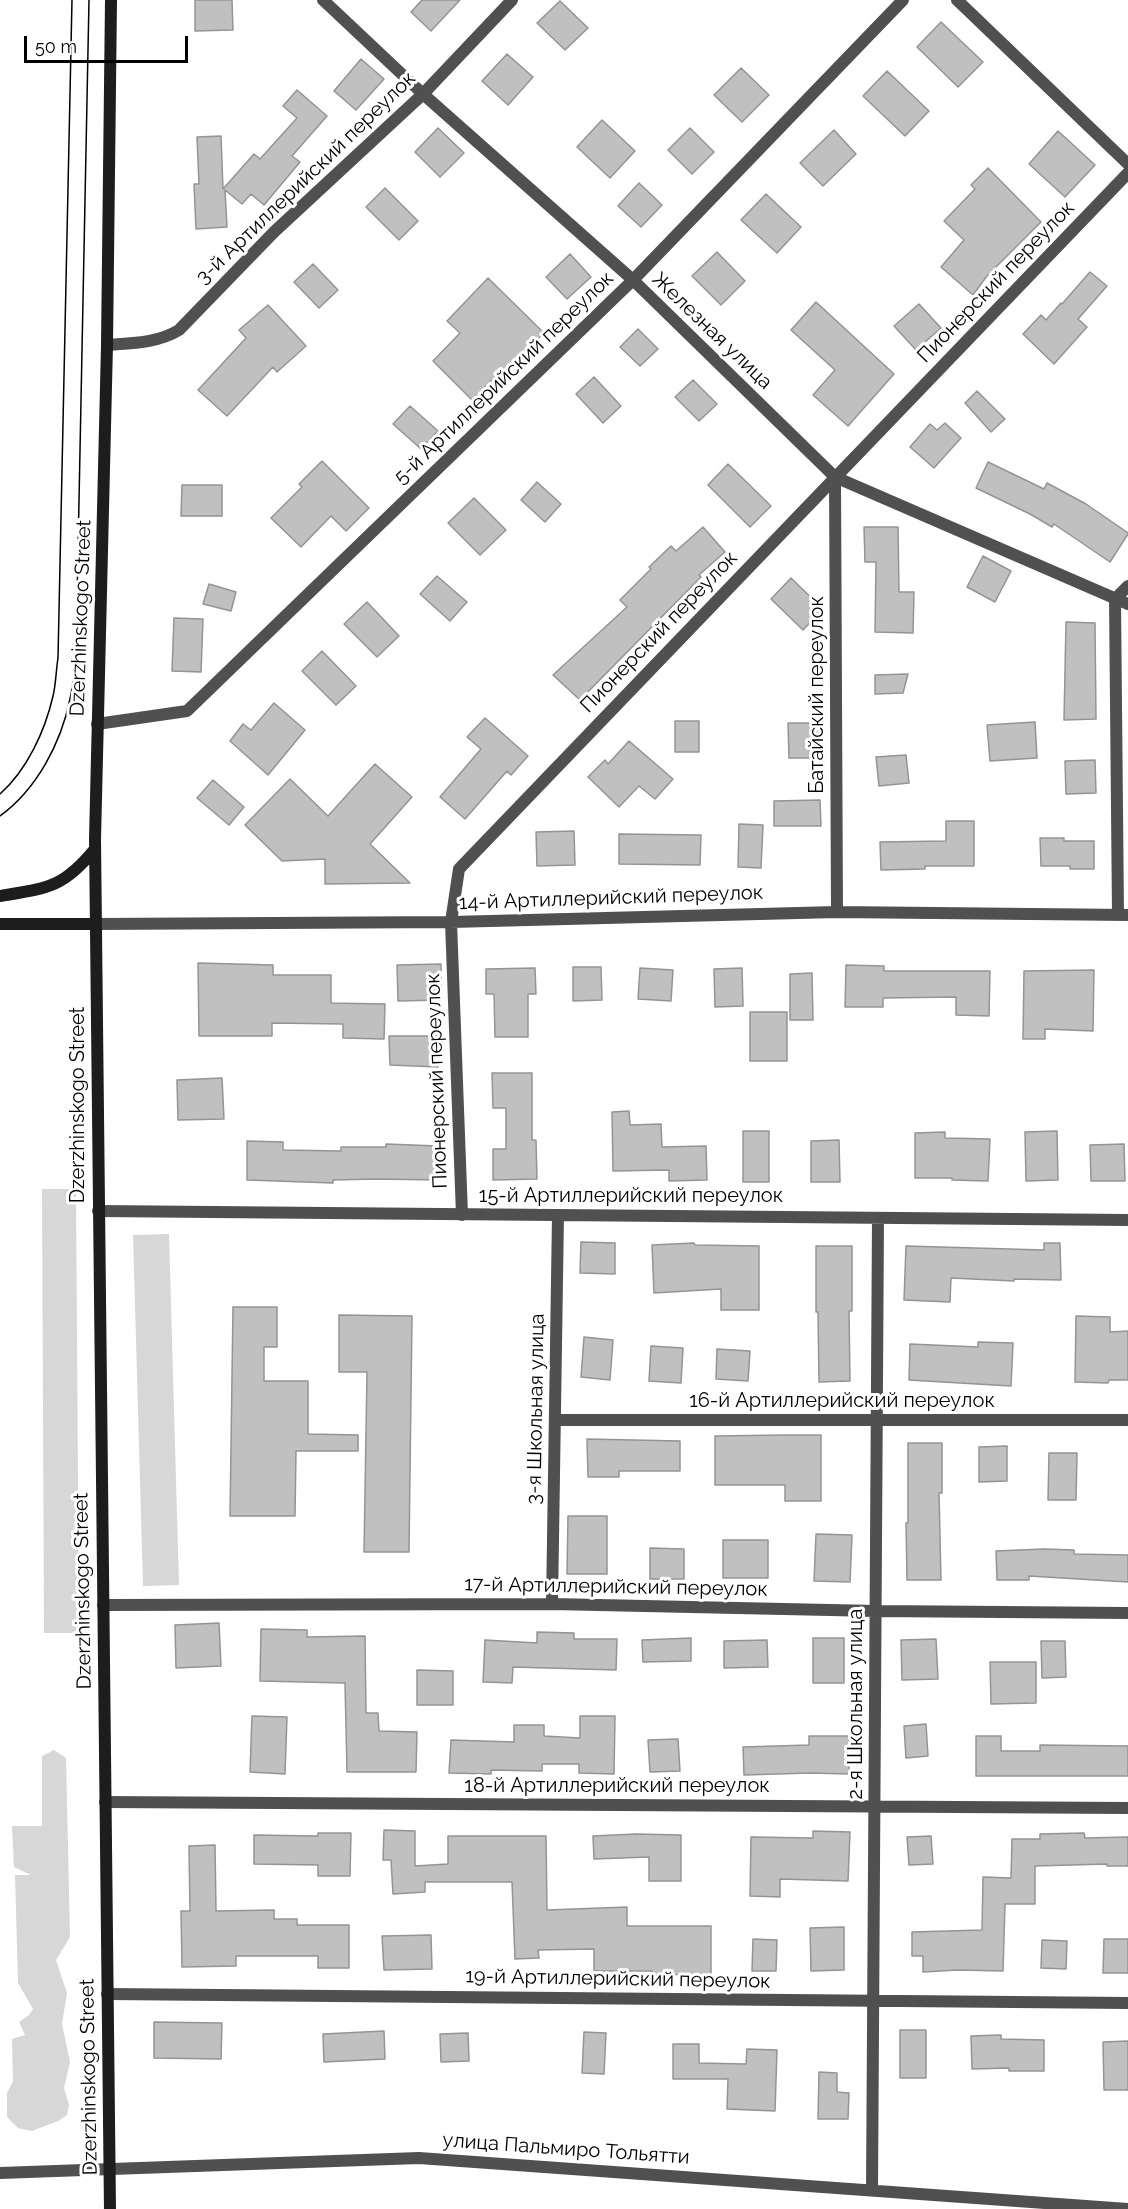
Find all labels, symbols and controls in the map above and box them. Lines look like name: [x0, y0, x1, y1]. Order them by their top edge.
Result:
scale bar: [27, 24, 190, 62]
text: 50 m: [35, 36, 77, 57]
street label: 3-й Артиллерийский переулок: [191, 67, 421, 289]
street label: Пионерский переулок: [913, 196, 1079, 368]
street label: 5-й Артиллерийский переулок: [389, 267, 619, 489]
street label: Железная улица: [647, 268, 777, 394]
street label: Dzerzhinskogo Street: [66, 519, 96, 717]
street label: Пионерский переулок: [576, 546, 742, 718]
street label: Батайский переулок: [805, 596, 829, 794]
street label: 14-й Артиллерийский переулок: [458, 881, 764, 915]
street label: Пионерский переулок: [421, 973, 453, 1189]
street label: Dzerzhinskogo Street: [66, 1007, 90, 1203]
street label: 15-й Артиллерийский переулок: [479, 1184, 783, 1208]
street label: 3-я Школьная улица: [522, 1313, 550, 1505]
street label: 16-й Артиллерийский переулок: [689, 1389, 995, 1413]
street label: Dzerzhinskogo Street: [69, 1492, 97, 1690]
street label: 17-й Артиллерийский переулок: [464, 1572, 768, 1602]
street label: 2-я Школьная улица: [844, 1609, 868, 1799]
street label: 18-й Артиллерийский переулок: [464, 1774, 770, 1798]
street label: 19-й Артиллерийский переулок: [465, 1964, 771, 1994]
street label: Dzerzhinskogo Street: [75, 1978, 103, 2176]
street label: улица Пальмиро Тольятти: [442, 2128, 690, 2170]

